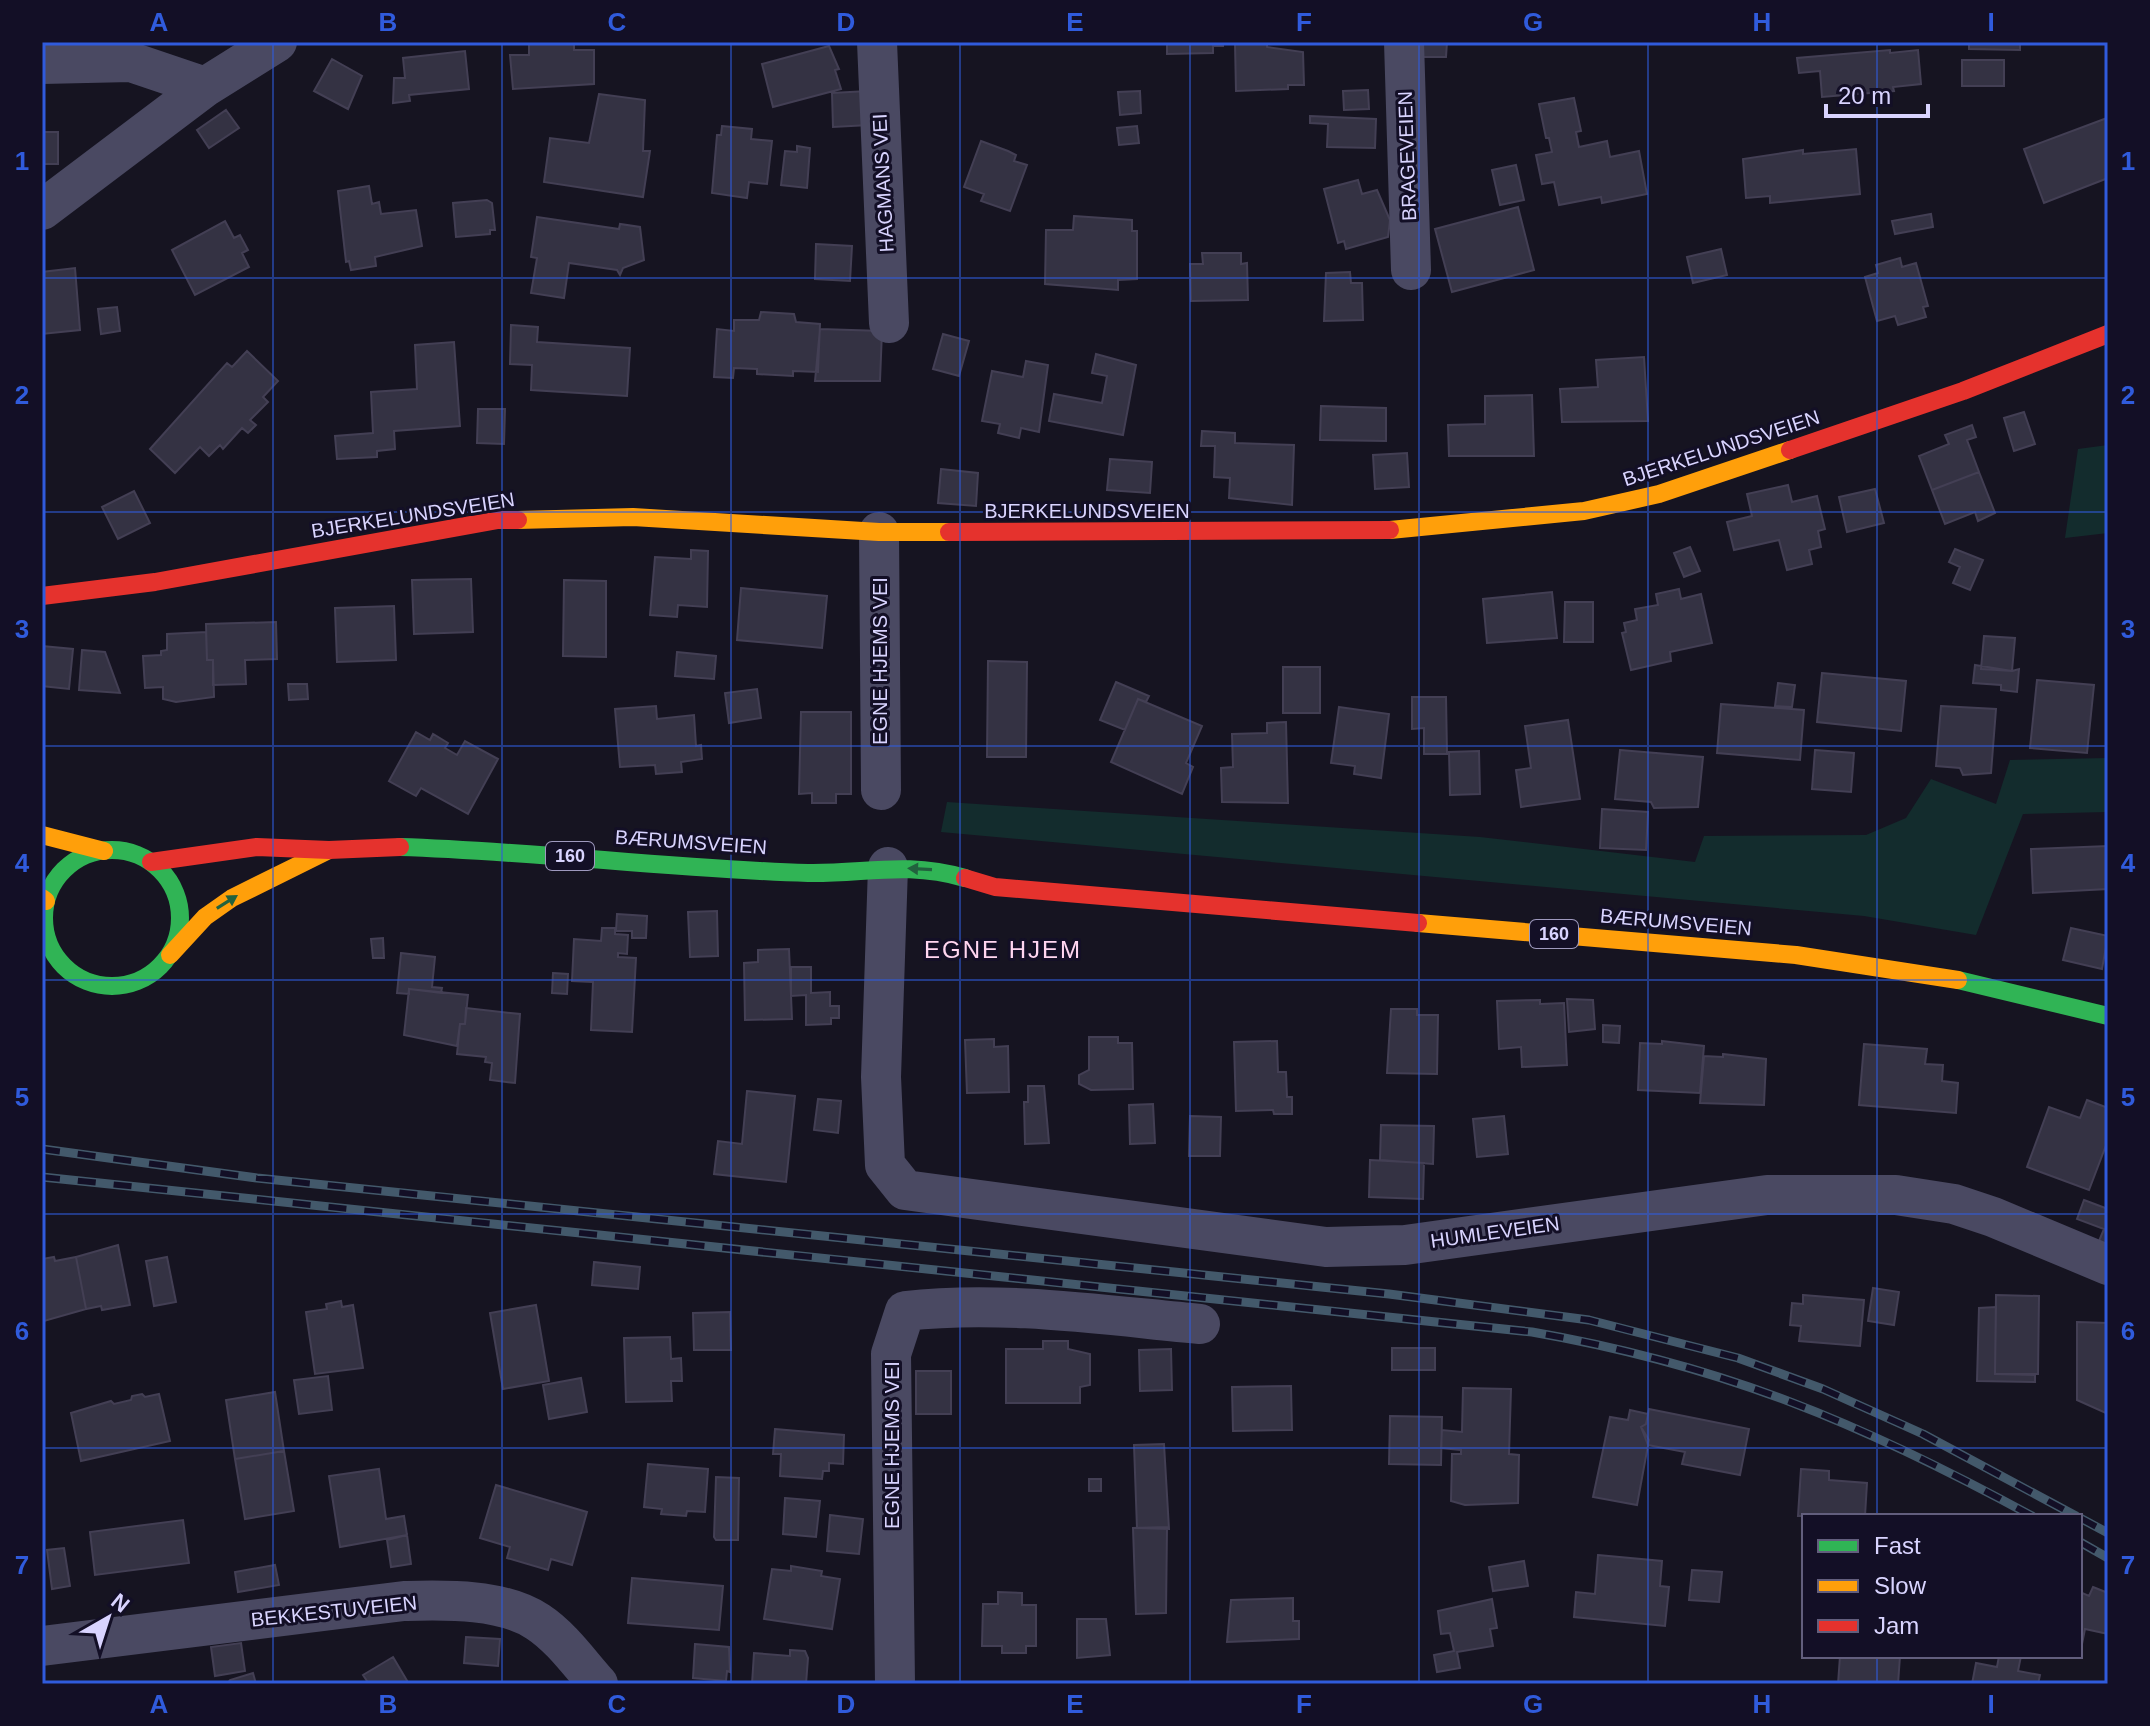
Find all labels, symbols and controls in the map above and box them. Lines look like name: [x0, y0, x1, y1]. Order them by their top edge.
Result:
text: A: [150, 7, 169, 37]
text: B: [379, 7, 397, 37]
text: C: [608, 7, 627, 37]
text: D: [837, 7, 855, 37]
text: E: [1066, 7, 1084, 37]
text: F: [1296, 7, 1312, 37]
text: G: [1523, 7, 1543, 37]
text: H: [1753, 7, 1771, 37]
text: I: [1987, 7, 1995, 37]
scale bar: [1826, 68, 1928, 118]
text: 20 m: [1838, 82, 1891, 109]
street label: BRAGEVEIEN: [1394, 91, 1420, 221]
street label: HAGMANS VEI: [868, 113, 898, 253]
text: 1: [15, 146, 29, 176]
text: 1: [2121, 146, 2135, 176]
text: 2: [15, 380, 29, 410]
text: 2: [2121, 380, 2135, 410]
street label: BJERKELUNDSVEIEN: [1620, 406, 1822, 490]
street label: BJERKELUNDSVEIEN: [310, 488, 516, 542]
street label: BJERKELUNDSVEIEN: [984, 500, 1190, 522]
street label: EGNE HJEMS VEI: [869, 577, 891, 745]
text: 3: [15, 614, 29, 644]
text: 3: [2121, 614, 2135, 644]
street label: BÆRUMSVEIEN: [614, 826, 768, 858]
road number: 160: [546, 842, 594, 870]
text: 4: [15, 848, 30, 878]
text: 4: [2121, 848, 2136, 878]
one-way arrow: [907, 862, 932, 875]
one-way arrow: [216, 896, 238, 910]
street label: BÆRUMSVEIEN: [1599, 904, 1753, 940]
road number: 160: [1530, 920, 1578, 948]
district label: EGNE HJEM: [924, 936, 1082, 963]
text: 5: [15, 1082, 29, 1112]
text: 5: [2121, 1082, 2135, 1112]
street label: HUMLEVEIEN: [1429, 1212, 1561, 1252]
text: 6: [15, 1316, 29, 1346]
text: 6: [2121, 1316, 2135, 1346]
street label: EGNE HJEMS VEI: [881, 1361, 903, 1529]
legend: [1802, 1514, 2082, 1658]
text: Fast: [1874, 1532, 1921, 1559]
text: 7: [15, 1550, 29, 1580]
text: 7: [2121, 1550, 2135, 1580]
text: Slow: [1874, 1572, 1927, 1599]
north arrow: [68, 1578, 148, 1658]
text: N: [106, 1588, 134, 1618]
street label: BEKKESTUVEIEN: [250, 1591, 418, 1631]
text: Jam: [1874, 1612, 1919, 1639]
text: A: [150, 1689, 169, 1719]
text: B: [379, 1689, 397, 1719]
text: C: [608, 1689, 627, 1719]
text: D: [837, 1689, 855, 1719]
text: E: [1066, 1689, 1084, 1719]
text: F: [1296, 1689, 1312, 1719]
text: G: [1523, 1689, 1543, 1719]
text: H: [1753, 1689, 1771, 1719]
text: I: [1987, 1689, 1995, 1719]

